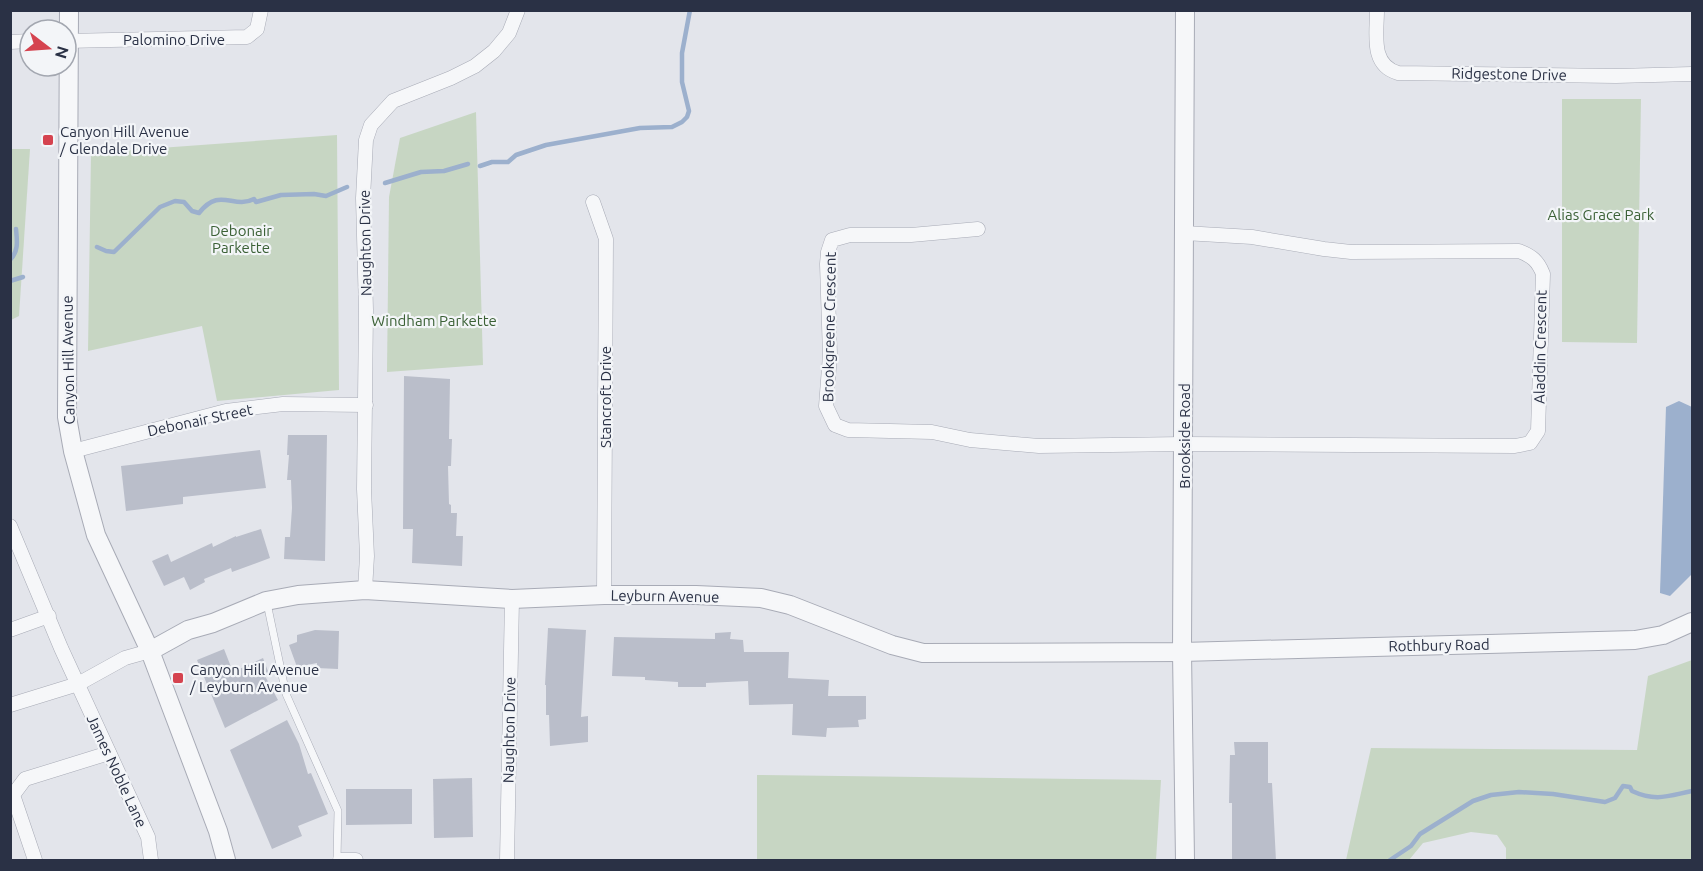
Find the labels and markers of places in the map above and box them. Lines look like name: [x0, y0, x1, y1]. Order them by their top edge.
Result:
place label: Canyon Hill Avenue / Glendale Drive: [59, 123, 189, 157]
marker: Canyon Hill Avenue / Glendale Drive: [41, 133, 55, 147]
place label: Canyon Hill Avenue / Leyburn Avenue: [189, 661, 319, 695]
marker: Canyon Hill Avenue / Leyburn Avenue: [171, 671, 185, 685]

